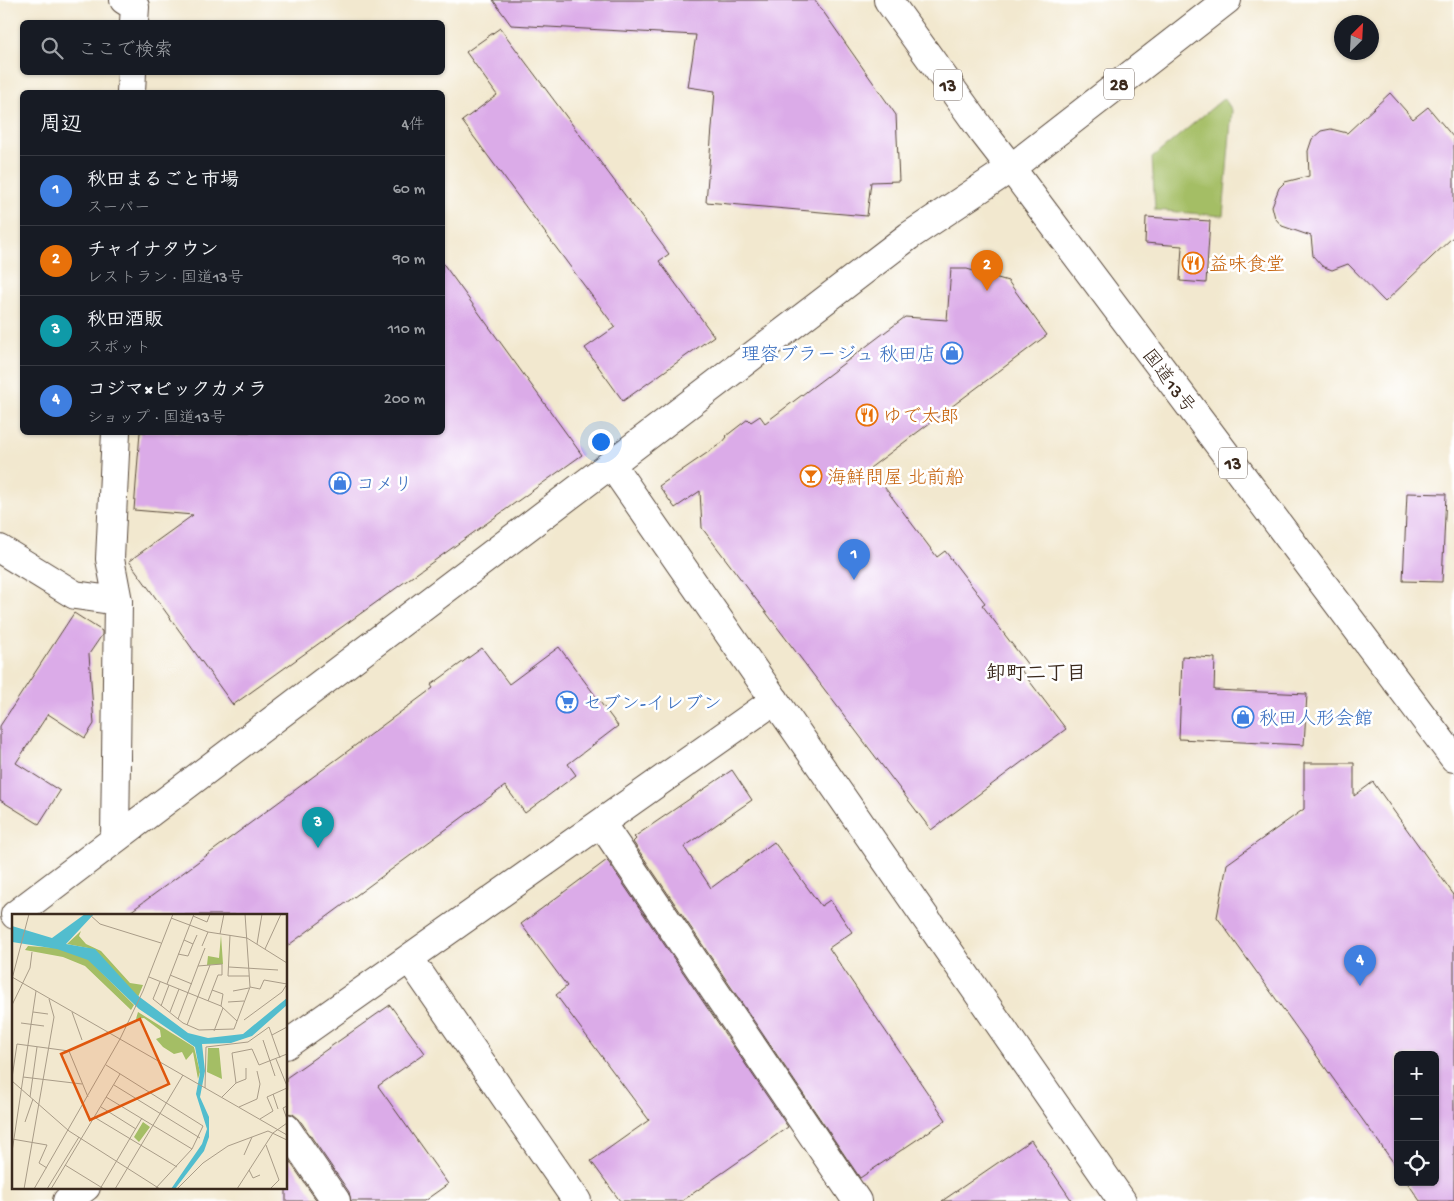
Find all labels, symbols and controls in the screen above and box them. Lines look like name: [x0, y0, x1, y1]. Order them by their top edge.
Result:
north arrow: [1334, 15, 1379, 60]
search box: [20, 20, 445, 75]
icon: search: [38, 34, 66, 62]
text: ここで検索: [78, 40, 173, 63]
road number: 28: [1104, 68, 1134, 100]
road number: 13: [934, 70, 962, 100]
text: 周辺: [40, 114, 82, 139]
text: 4件: [401, 117, 425, 136]
text: 秋田まるごと市場: [87, 170, 239, 193]
text: 1: [53, 181, 59, 200]
text: 60 m: [393, 181, 425, 200]
text: スーパー: [87, 200, 150, 219]
text: チャイナタウン: [87, 240, 218, 263]
pin: 2: [971, 250, 1003, 291]
text: 2: [52, 251, 60, 270]
text: 90 m: [393, 251, 425, 270]
restaurant icon: 益味食堂: [1181, 251, 1205, 275]
place label: 益味食堂: [1209, 254, 1285, 278]
text: レストラン · 国道13号: [87, 270, 244, 289]
text: 秋田酒販: [87, 310, 163, 333]
text: 3: [52, 321, 60, 340]
text: 110 m: [388, 321, 425, 340]
text: スポット: [87, 340, 151, 359]
shop icon: 理容ブラージュ 秋田店: [940, 341, 964, 365]
place label: 理容ブラージュ 秋田店: [741, 344, 936, 368]
street label: 国道13号: [1136, 345, 1200, 419]
text: コジマ×ビックカメラ: [87, 380, 267, 403]
text: 4: [52, 391, 60, 410]
text: 200 m: [384, 391, 425, 410]
restaurant icon: ゆで太郎: [855, 403, 879, 427]
place label: ゆで太郎: [883, 406, 959, 430]
text: ショップ · 国道13号: [87, 410, 226, 429]
your location: [588, 429, 614, 455]
road number: 13: [1219, 448, 1247, 478]
bar icon: 海鮮問屋 北前船: [799, 464, 823, 488]
place label: 海鮮問屋 北前船: [827, 467, 965, 491]
shop icon: コメリ: [328, 471, 352, 495]
place label: コメリ: [356, 475, 413, 498]
pin: 1: [838, 539, 870, 580]
district label: 卸町二丁目: [986, 662, 1086, 687]
supermarket icon: セブン-イレブン: [555, 690, 579, 714]
place label: セブン-イレブン: [583, 694, 722, 717]
shop icon: 秋田人形会館: [1231, 705, 1255, 729]
place label: 秋田人形会館: [1259, 708, 1373, 732]
pin: 3: [302, 807, 334, 848]
inset map: [12, 914, 288, 1188]
pin: 4: [1344, 945, 1376, 986]
map controls: [1394, 1051, 1439, 1186]
button: +: [1394, 1051, 1439, 1096]
button: −: [1394, 1096, 1439, 1141]
button: locate: [1394, 1141, 1439, 1186]

